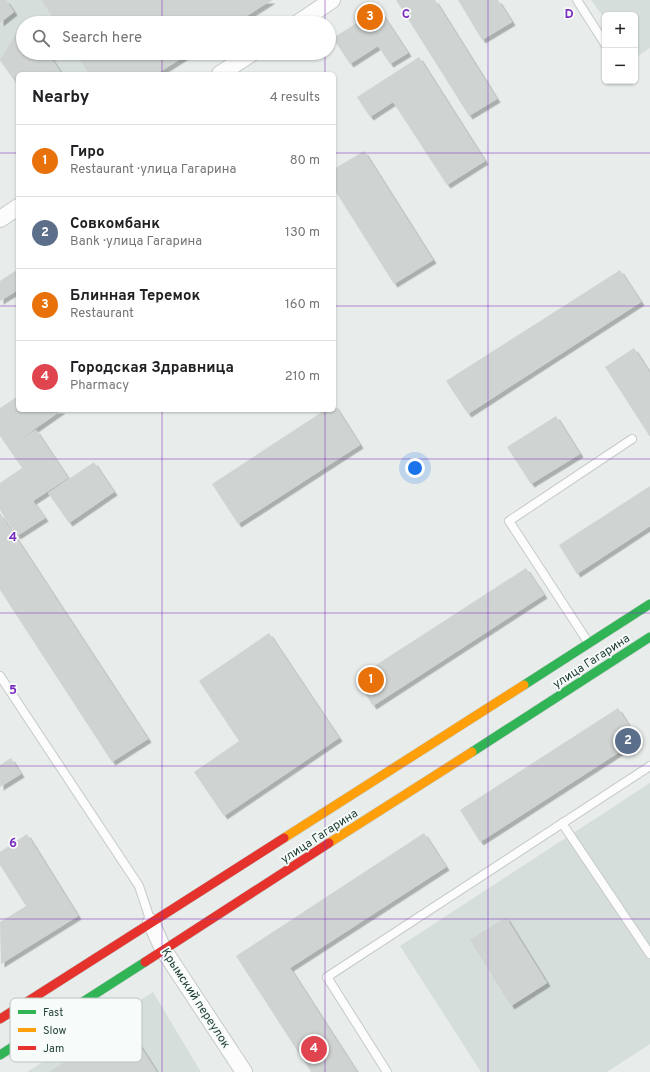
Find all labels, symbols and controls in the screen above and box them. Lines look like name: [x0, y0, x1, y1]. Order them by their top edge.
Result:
pin: 3: [357, 2, 383, 32]
text: C: [402, 7, 410, 23]
text: D: [564, 7, 574, 23]
map controls: [602, 12, 638, 84]
button: +: [602, 12, 638, 48]
search box: [16, 16, 336, 60]
icon: search: [30, 27, 52, 49]
text: Search here: [62, 29, 142, 48]
button: −: [602, 48, 638, 84]
text: Nearby: [32, 87, 89, 109]
text: 4 results: [270, 90, 320, 106]
text: Гиро: [70, 143, 104, 162]
text: 1: [42, 153, 48, 169]
text: 80 m: [290, 153, 320, 169]
text: Restaurant · улица Гагарина: [70, 162, 236, 178]
text: Совкомбанк: [70, 215, 160, 234]
text: 2: [41, 225, 49, 241]
text: 130 m: [285, 225, 320, 241]
text: Bank · улица Гагарина: [70, 234, 202, 250]
text: Блинная Теремок: [70, 287, 200, 306]
text: 3: [41, 297, 49, 313]
text: 160 m: [285, 297, 320, 313]
text: Restaurant: [70, 306, 134, 322]
text: Городская Здравница: [70, 359, 234, 378]
text: 4: [41, 369, 49, 385]
text: 210 m: [285, 369, 320, 385]
text: Pharmacy: [70, 378, 129, 394]
your location: [405, 458, 425, 478]
text: 4: [9, 530, 17, 546]
street label: улица Гагарина: [550, 631, 633, 693]
pin: 1: [358, 665, 384, 695]
text: 5: [9, 683, 17, 699]
pin: 2: [615, 726, 641, 756]
street label: улица Гагарина: [278, 806, 361, 868]
text: 6: [9, 836, 17, 852]
street label: Крымский переулок: [157, 945, 234, 1052]
legend: [10, 998, 142, 1062]
text: Fast: [43, 1006, 63, 1020]
text: Slow: [43, 1024, 66, 1038]
pin: 4: [301, 1034, 327, 1064]
text: Jam: [43, 1042, 64, 1056]

